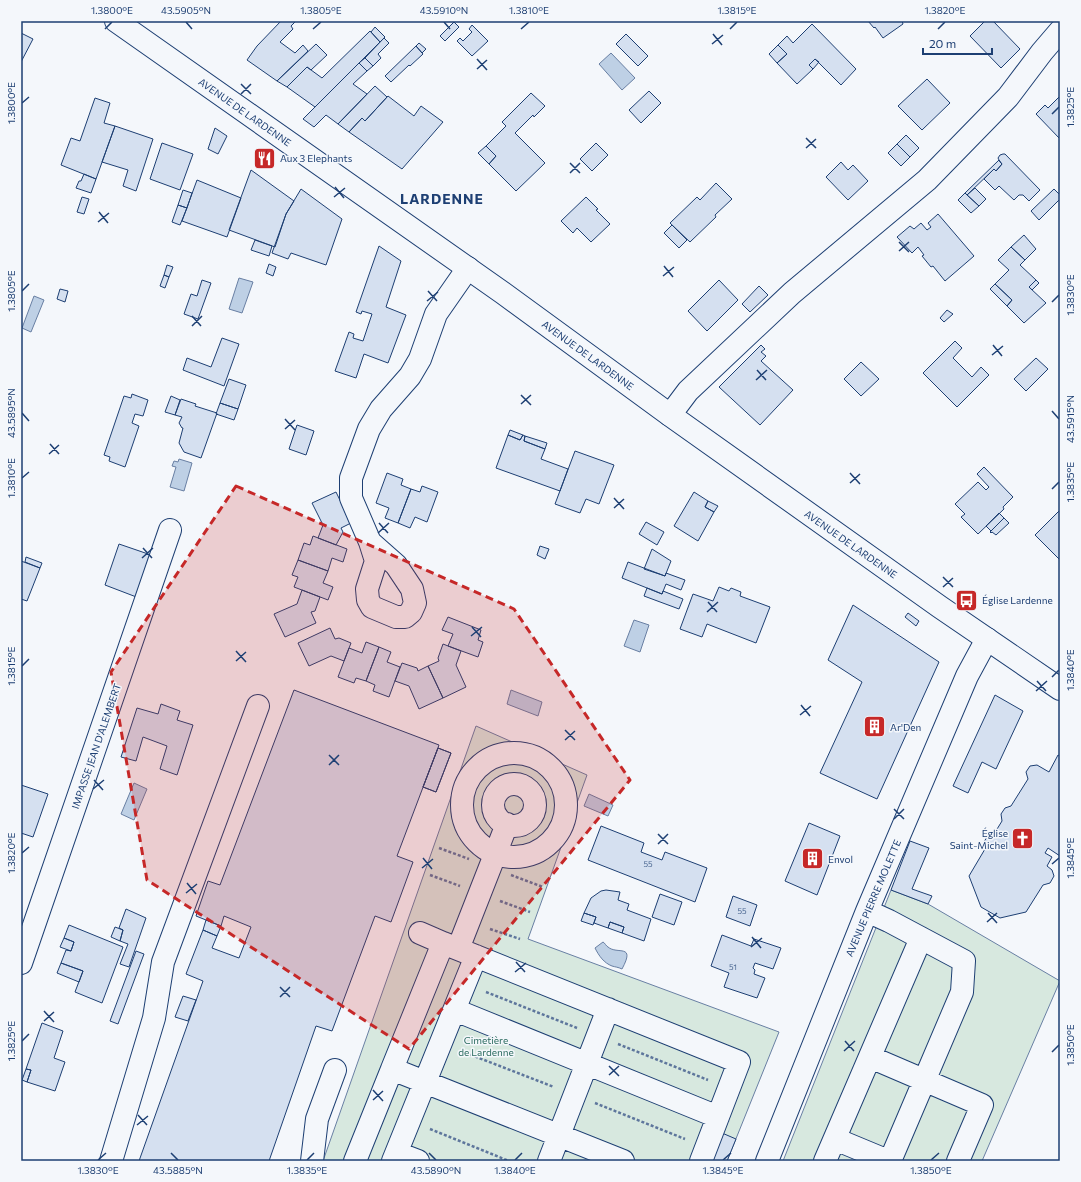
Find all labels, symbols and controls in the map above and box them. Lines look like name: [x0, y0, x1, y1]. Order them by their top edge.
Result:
text: 1.3800°E: [91, 4, 133, 16]
text: 43.5905°N: [161, 4, 211, 16]
text: 1.3805°E: [300, 4, 342, 16]
text: 43.5910°N: [420, 4, 468, 16]
text: 1.3810°E: [509, 4, 549, 16]
text: 1.3815°E: [717, 4, 757, 16]
text: 1.3820°E: [924, 4, 966, 16]
scale bar: [923, 30, 992, 56]
text: 20 m: [929, 36, 956, 50]
street label: AVENUE DE LARDENNE: [196, 75, 294, 149]
text: 1.3800°E: [5, 82, 17, 124]
text: 1.3825°E: [1064, 87, 1076, 127]
restaurant icon: Aux 3 Elephants: [251, 145, 277, 171]
place label: Aux 3 Elephants: [280, 152, 353, 164]
district label: LARDENNE: [400, 190, 484, 207]
text: 1.3805°E: [5, 270, 17, 312]
text: 1.3830°E: [1064, 274, 1076, 316]
street label: AVENUE DE LARDENNE: [540, 318, 636, 392]
text: 43.5895°N: [5, 388, 17, 438]
text: 43.5915°N: [1064, 395, 1076, 443]
text: 1.3810°E: [5, 458, 17, 498]
text: 1.3835°E: [1064, 462, 1076, 502]
street label: AVENUE DE LARDENNE: [802, 507, 900, 581]
bus stop icon: Église Lardenne: [953, 587, 979, 613]
place label: Église Lardenne: [982, 594, 1053, 606]
text: 1.3815°E: [5, 646, 17, 686]
text: 1.3840°E: [1064, 649, 1076, 691]
street label: IMPASSE JEAN D'ALEMBERT: [69, 681, 123, 810]
building icon: Ar'Den: [862, 714, 888, 740]
place label: Ar'Den: [890, 721, 921, 733]
church icon: Église Saint-Michel: [1010, 826, 1036, 852]
place label: Église Saint-Michel: [950, 827, 1008, 851]
text: 1.3820°E: [5, 832, 17, 874]
street label: AVENUE PIERRE MOLETTE: [843, 838, 903, 958]
text: 1.3845°E: [1064, 838, 1076, 878]
building icon: Envol: [800, 846, 826, 872]
place label: Envol: [828, 853, 853, 865]
house number: 55: [643, 859, 653, 869]
house number: 55: [737, 906, 747, 916]
house number: 51: [729, 962, 737, 972]
text: 1.3825°E: [5, 1021, 17, 1061]
text: 1.3850°E: [1064, 1024, 1076, 1066]
park label: Cimetière de Lardenne: [458, 1034, 514, 1058]
text: 1.3830°E: [77, 1164, 119, 1176]
text: 43.5885°N: [153, 1164, 203, 1176]
text: 1.3835°E: [287, 1164, 327, 1176]
text: 43.5890°N: [411, 1164, 461, 1176]
text: 1.3840°E: [494, 1164, 536, 1176]
text: 1.3845°E: [703, 1164, 743, 1176]
text: 1.3850°E: [910, 1164, 952, 1176]

